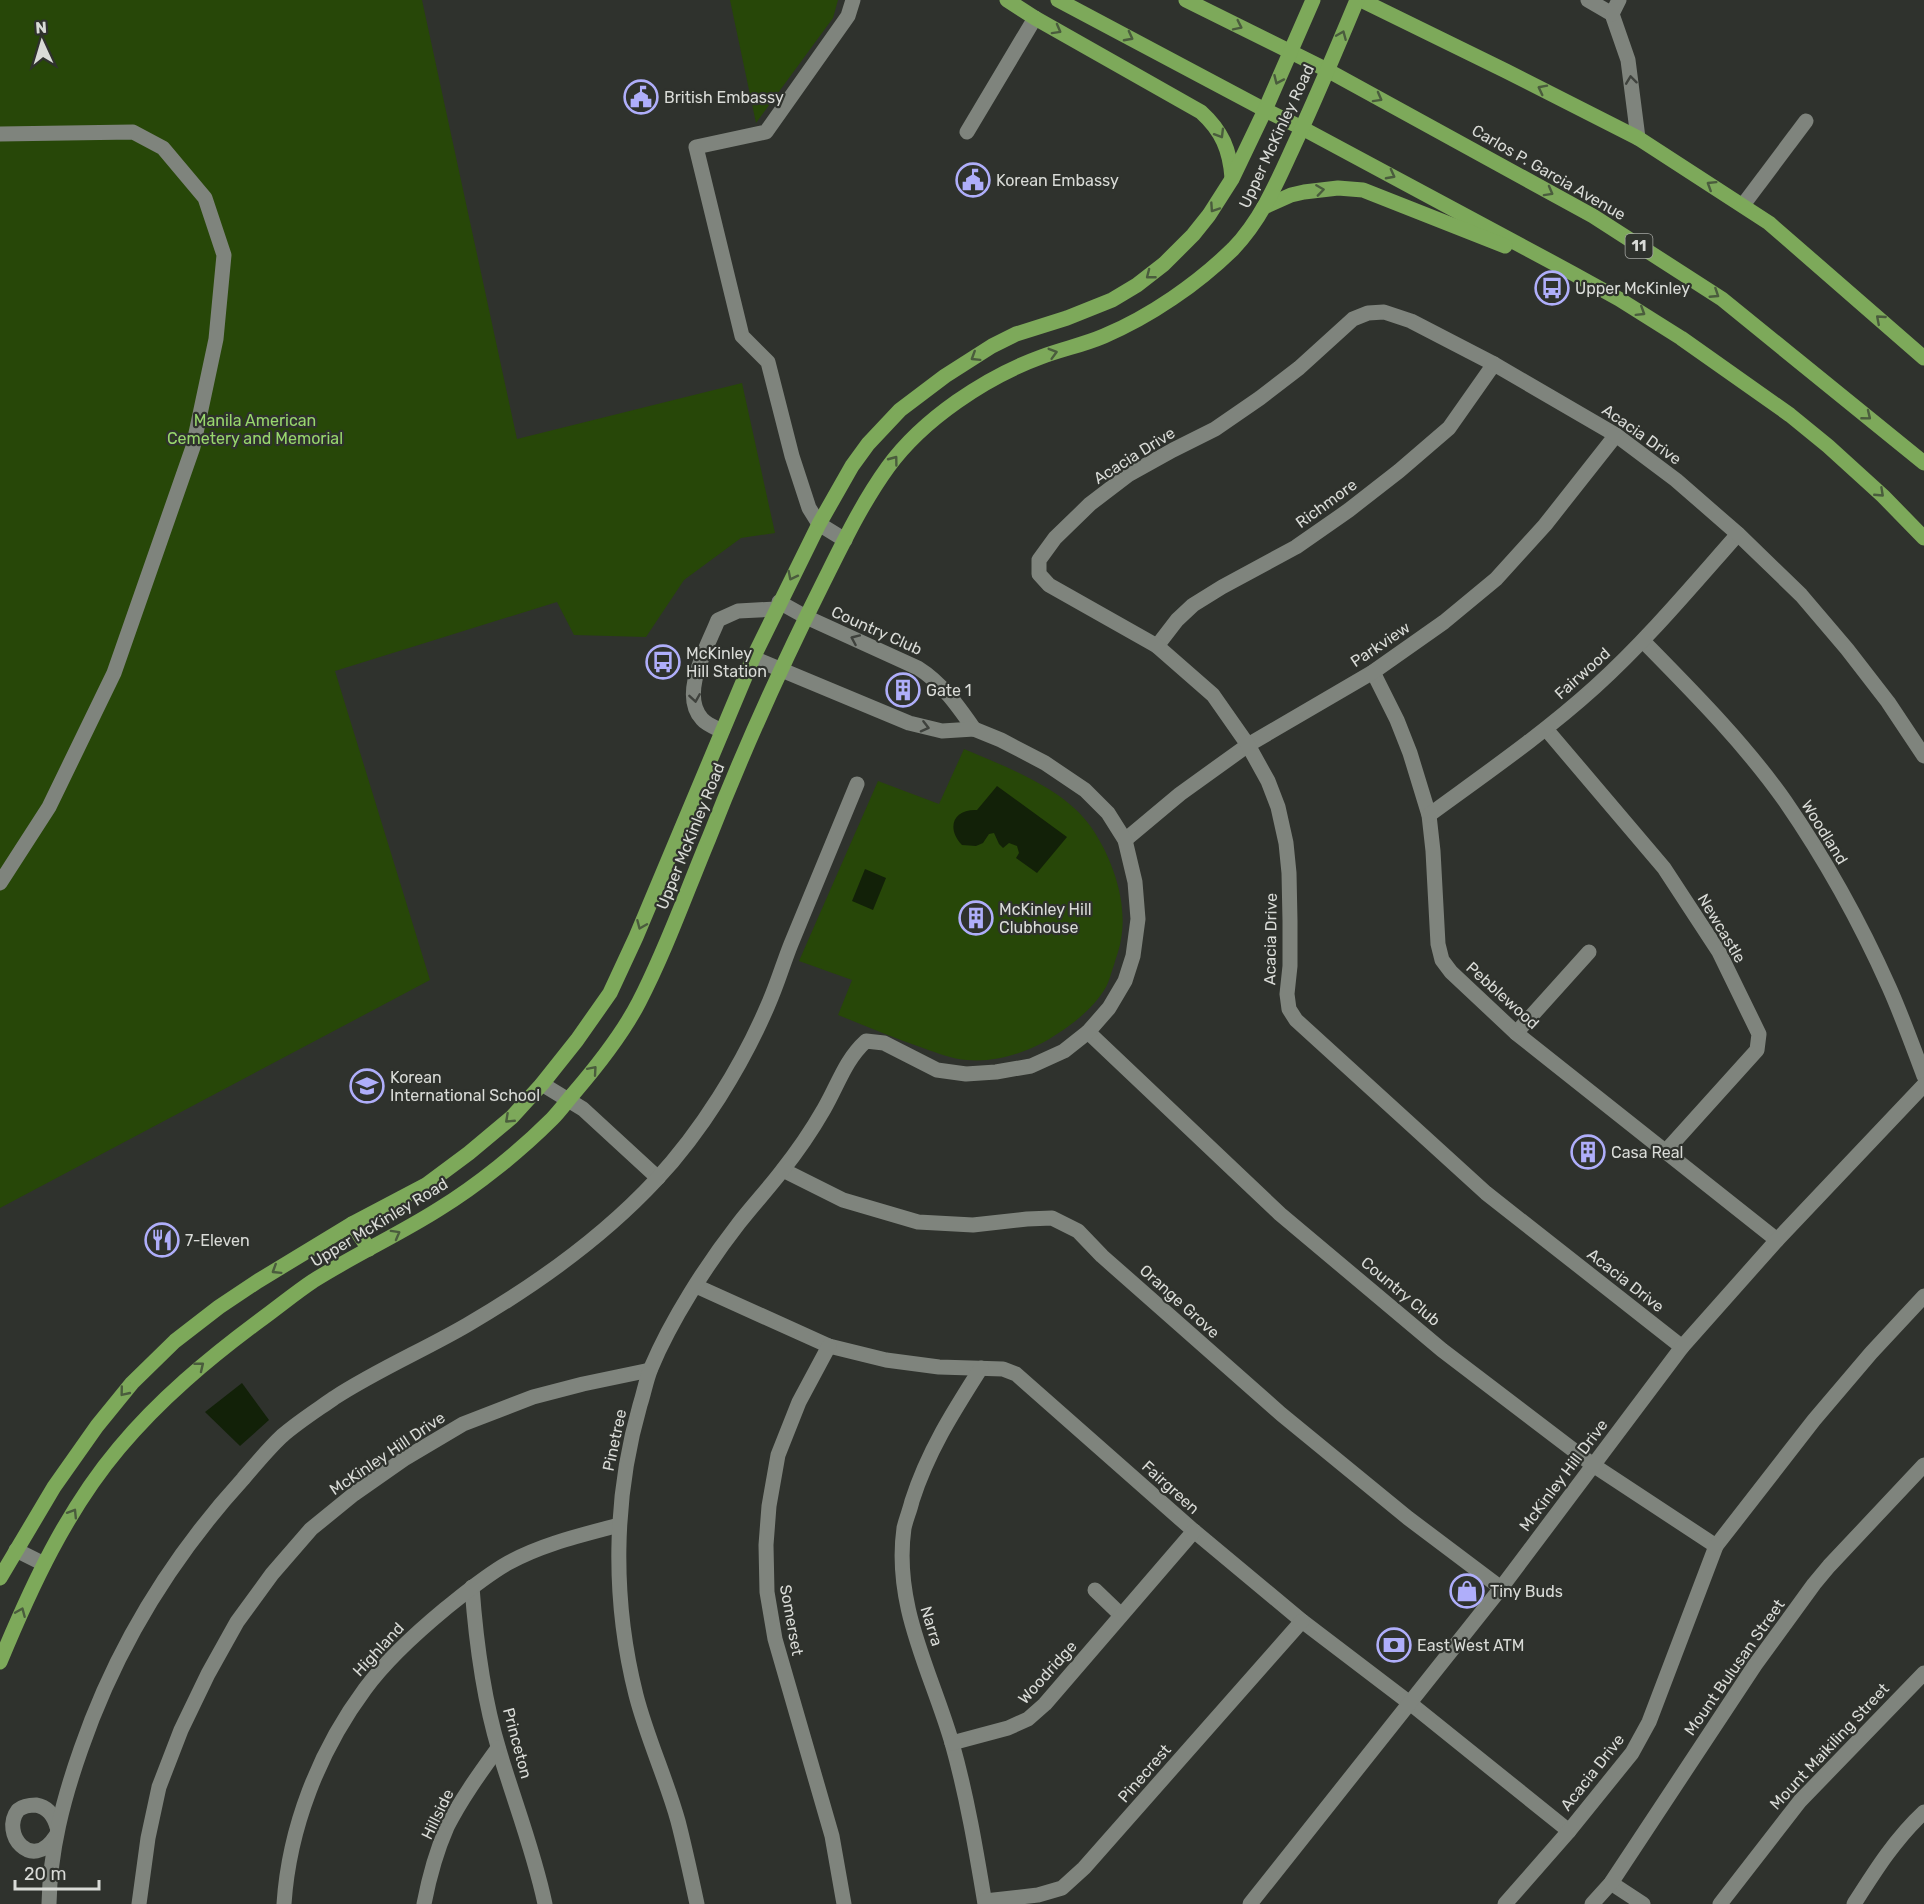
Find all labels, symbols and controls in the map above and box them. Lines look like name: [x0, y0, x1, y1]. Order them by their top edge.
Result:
north arrow: [12, 12, 72, 72]
text: N: [35, 18, 47, 37]
one-way arrow: [1232, 18, 1243, 30]
one-way arrow: [1051, 23, 1061, 35]
one-way arrow: [1122, 30, 1133, 41]
one-way arrow: [1335, 30, 1347, 41]
street label: Upper McKinley Road: [1235, 61, 1318, 211]
one-way arrow: [1273, 74, 1285, 85]
one-way arrow: [1625, 76, 1637, 85]
public building icon: British Embassy: [623, 79, 659, 115]
one-way arrow: [1537, 85, 1548, 96]
place label: British Embassy: [664, 88, 784, 107]
one-way arrow: [1372, 91, 1383, 102]
street label: Carlos P. Garcia Avenue: [1468, 121, 1629, 224]
one-way arrow: [1213, 128, 1225, 138]
public building icon: Korean Embassy: [955, 162, 991, 198]
one-way arrow: [1384, 168, 1395, 179]
place label: Korean Embassy: [996, 171, 1119, 190]
one-way arrow: [1707, 181, 1718, 192]
one-way arrow: [1315, 184, 1324, 196]
one-way arrow: [1543, 185, 1554, 196]
one-way arrow: [1210, 201, 1221, 212]
road number: 11: [1626, 234, 1652, 258]
one-way arrow: [1146, 267, 1157, 278]
bus stop icon: Upper McKinley: [1534, 270, 1570, 306]
place label: Upper McKinley: [1575, 279, 1690, 298]
one-way arrow: [1709, 287, 1719, 299]
one-way arrow: [1635, 305, 1645, 317]
one-way arrow: [1876, 316, 1887, 327]
one-way arrow: [1048, 347, 1058, 360]
one-way arrow: [971, 350, 981, 362]
street label: Acacia Drive: [1598, 400, 1685, 469]
one-way arrow: [1860, 409, 1871, 420]
park label: Manila American Cemetery and Memorial: [167, 411, 343, 448]
street label: Acacia Drive: [1090, 423, 1178, 488]
one-way arrow: [886, 456, 897, 467]
street label: Richmore: [1292, 475, 1361, 532]
one-way arrow: [1873, 486, 1883, 497]
one-way arrow: [788, 570, 799, 581]
street label: Country Club: [828, 602, 925, 659]
street label: Parkview: [1347, 618, 1414, 671]
one-way arrow: [850, 635, 861, 647]
bus stop icon: McKinley Hill Station: [645, 644, 681, 680]
place label: McKinley Hill Station: [686, 644, 767, 681]
street label: Fairwood: [1551, 644, 1614, 703]
building icon: Gate 1: [885, 672, 921, 708]
place label: Gate 1: [926, 681, 972, 700]
one-way arrow: [688, 693, 701, 703]
one-way arrow: [920, 720, 930, 733]
street label: Upper McKinley Road: [652, 760, 729, 912]
street label: Woodland: [1797, 797, 1852, 868]
street label: Newcastle: [1693, 890, 1750, 966]
street label: Acacia Drive: [1260, 893, 1281, 985]
building icon: McKinley Hill Clubhouse: [958, 900, 994, 936]
place label: McKinley Hill Clubhouse: [999, 900, 1092, 937]
one-way arrow: [636, 918, 648, 929]
street label: Pebblewood: [1462, 958, 1543, 1033]
one-way arrow: [586, 1066, 597, 1077]
school or university icon: Korean International School: [349, 1068, 385, 1104]
place label: Korean International School: [390, 1068, 540, 1105]
one-way arrow: [505, 1112, 515, 1123]
building icon: Casa Real: [1570, 1134, 1606, 1170]
place label: Casa Real: [1611, 1143, 1683, 1162]
street label: Upper McKinley Road: [307, 1174, 451, 1271]
restaurant icon: 7-Eleven: [144, 1222, 180, 1258]
one-way arrow: [390, 1230, 400, 1241]
place label: 7-Eleven: [185, 1231, 250, 1250]
street label: Acacia Drive: [1583, 1245, 1668, 1316]
street label: Country Club: [1357, 1253, 1444, 1330]
street label: Orange Grove: [1136, 1261, 1224, 1342]
one-way arrow: [271, 1263, 282, 1274]
one-way arrow: [193, 1363, 204, 1374]
one-way arrow: [121, 1385, 132, 1396]
street label: Pinetree: [599, 1407, 630, 1473]
street label: McKinley Hill Drive: [326, 1408, 449, 1499]
street label: McKinley Hill Drive: [1515, 1416, 1612, 1535]
street label: Fairgreen: [1138, 1457, 1203, 1518]
one-way arrow: [66, 1509, 78, 1519]
shop icon: Tiny Buds: [1449, 1573, 1485, 1609]
place label: Tiny Buds: [1490, 1582, 1563, 1601]
street label: Somerset: [776, 1583, 807, 1657]
street label: Mount Bulusan Street: [1680, 1595, 1789, 1739]
street label: Narra: [916, 1604, 947, 1648]
one-way arrow: [14, 1608, 26, 1619]
street label: Highland: [349, 1619, 408, 1680]
bank icon: East West ATM: [1376, 1627, 1412, 1663]
place label: East West ATM: [1417, 1636, 1524, 1655]
street label: Woodridge: [1014, 1637, 1081, 1708]
street label: Mount Maikiling Street: [1766, 1679, 1893, 1814]
street label: Princeton: [499, 1706, 536, 1781]
street label: Acacia Drive: [1557, 1730, 1628, 1815]
street label: Pinecrest: [1114, 1740, 1175, 1806]
street label: Hillside: [417, 1786, 458, 1842]
scale bar: [15, 1853, 99, 1891]
text: 20 m: [24, 1863, 66, 1885]

